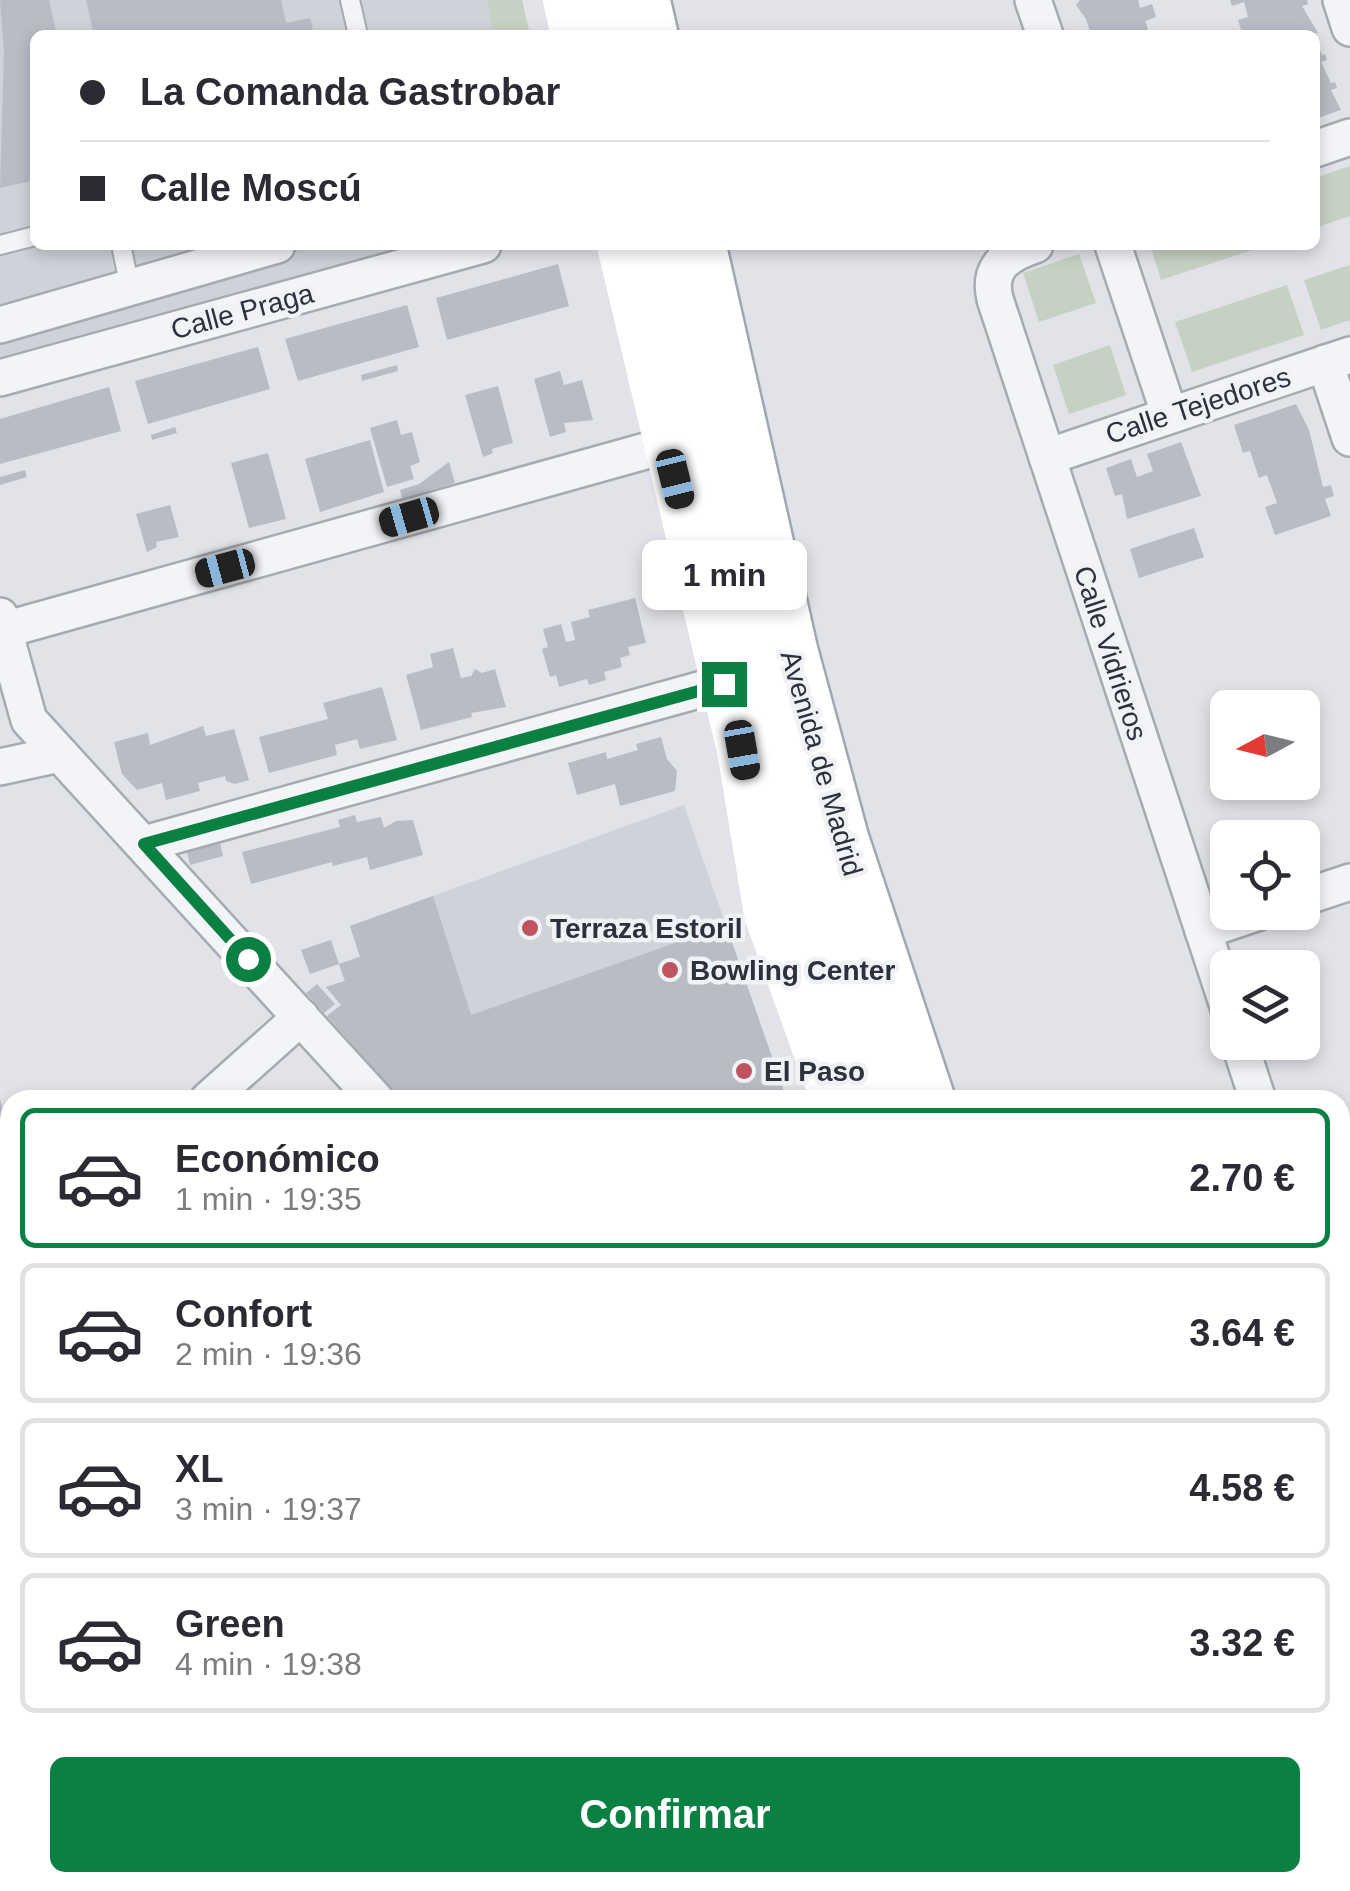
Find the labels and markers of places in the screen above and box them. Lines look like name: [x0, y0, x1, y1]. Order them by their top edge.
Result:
place label: Terraza Estoril: [550, 913, 742, 944]
marker: Terraza Estoril: [519, 917, 541, 939]
place label: Bowling Center: [690, 955, 895, 986]
marker: Bowling Center: [659, 959, 681, 981]
place label: El Paso: [764, 1056, 865, 1087]
marker: El Paso: [733, 1060, 755, 1082]

